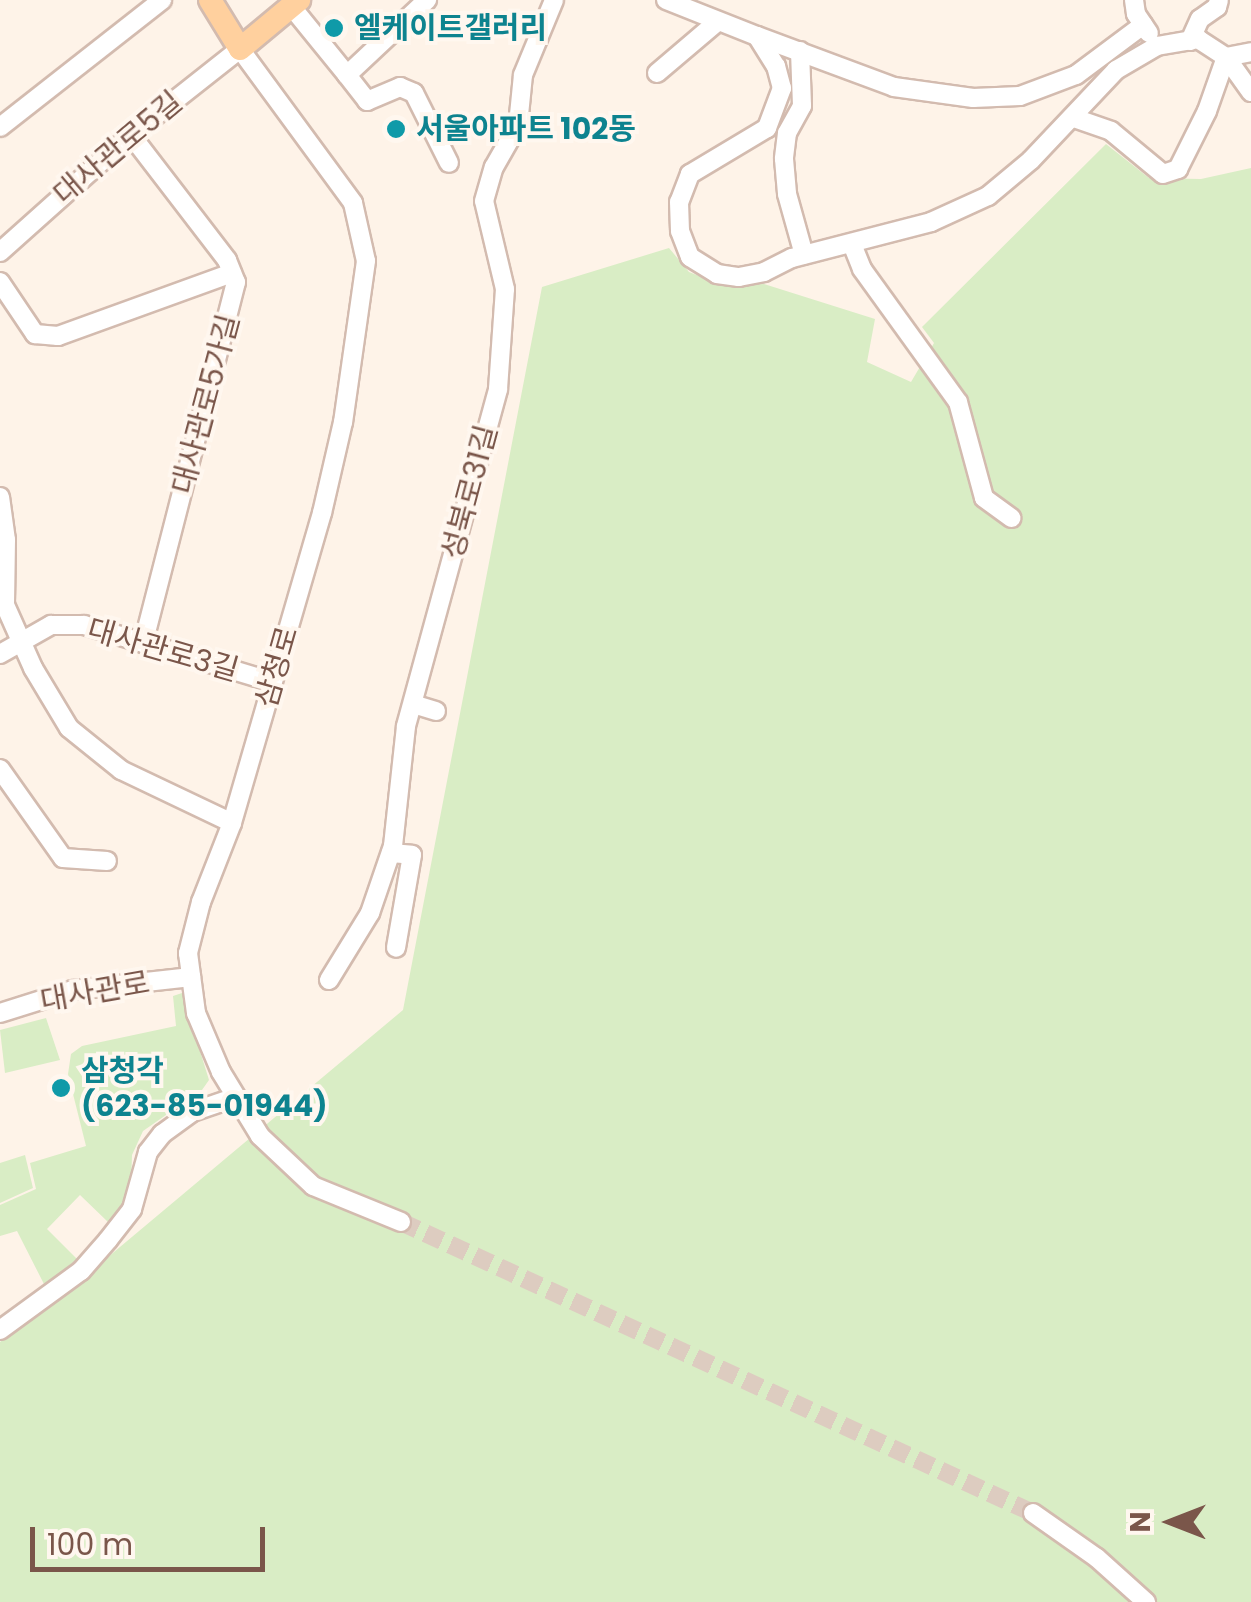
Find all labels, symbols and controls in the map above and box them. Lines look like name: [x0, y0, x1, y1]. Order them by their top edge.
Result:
place label: 엘케이트갤러리: [354, 10, 547, 46]
marker: 엘케이트갤러리: [323, 17, 345, 39]
street label: 대사관로5길: [46, 84, 190, 212]
place label: 서울아파트 102동: [416, 111, 636, 147]
marker: 서울아파트 102동: [385, 118, 407, 140]
street label: 대사관로5가길: [165, 310, 247, 498]
street label: 성북로31길: [435, 421, 505, 563]
street label: 대사관로3길: [83, 611, 243, 689]
street label: 삼청로: [248, 622, 306, 712]
street label: 대사관로: [38, 965, 152, 1019]
place label: 삼청각 (623-85-01944): [81, 1053, 328, 1124]
marker: 삼청각 (623-85-01944): [50, 1077, 72, 1099]
north arrow: [1121, 1472, 1221, 1572]
scale bar: [35, 1507, 270, 1569]
text: N: [1121, 1511, 1160, 1533]
text: 100 m: [47, 1523, 133, 1566]

